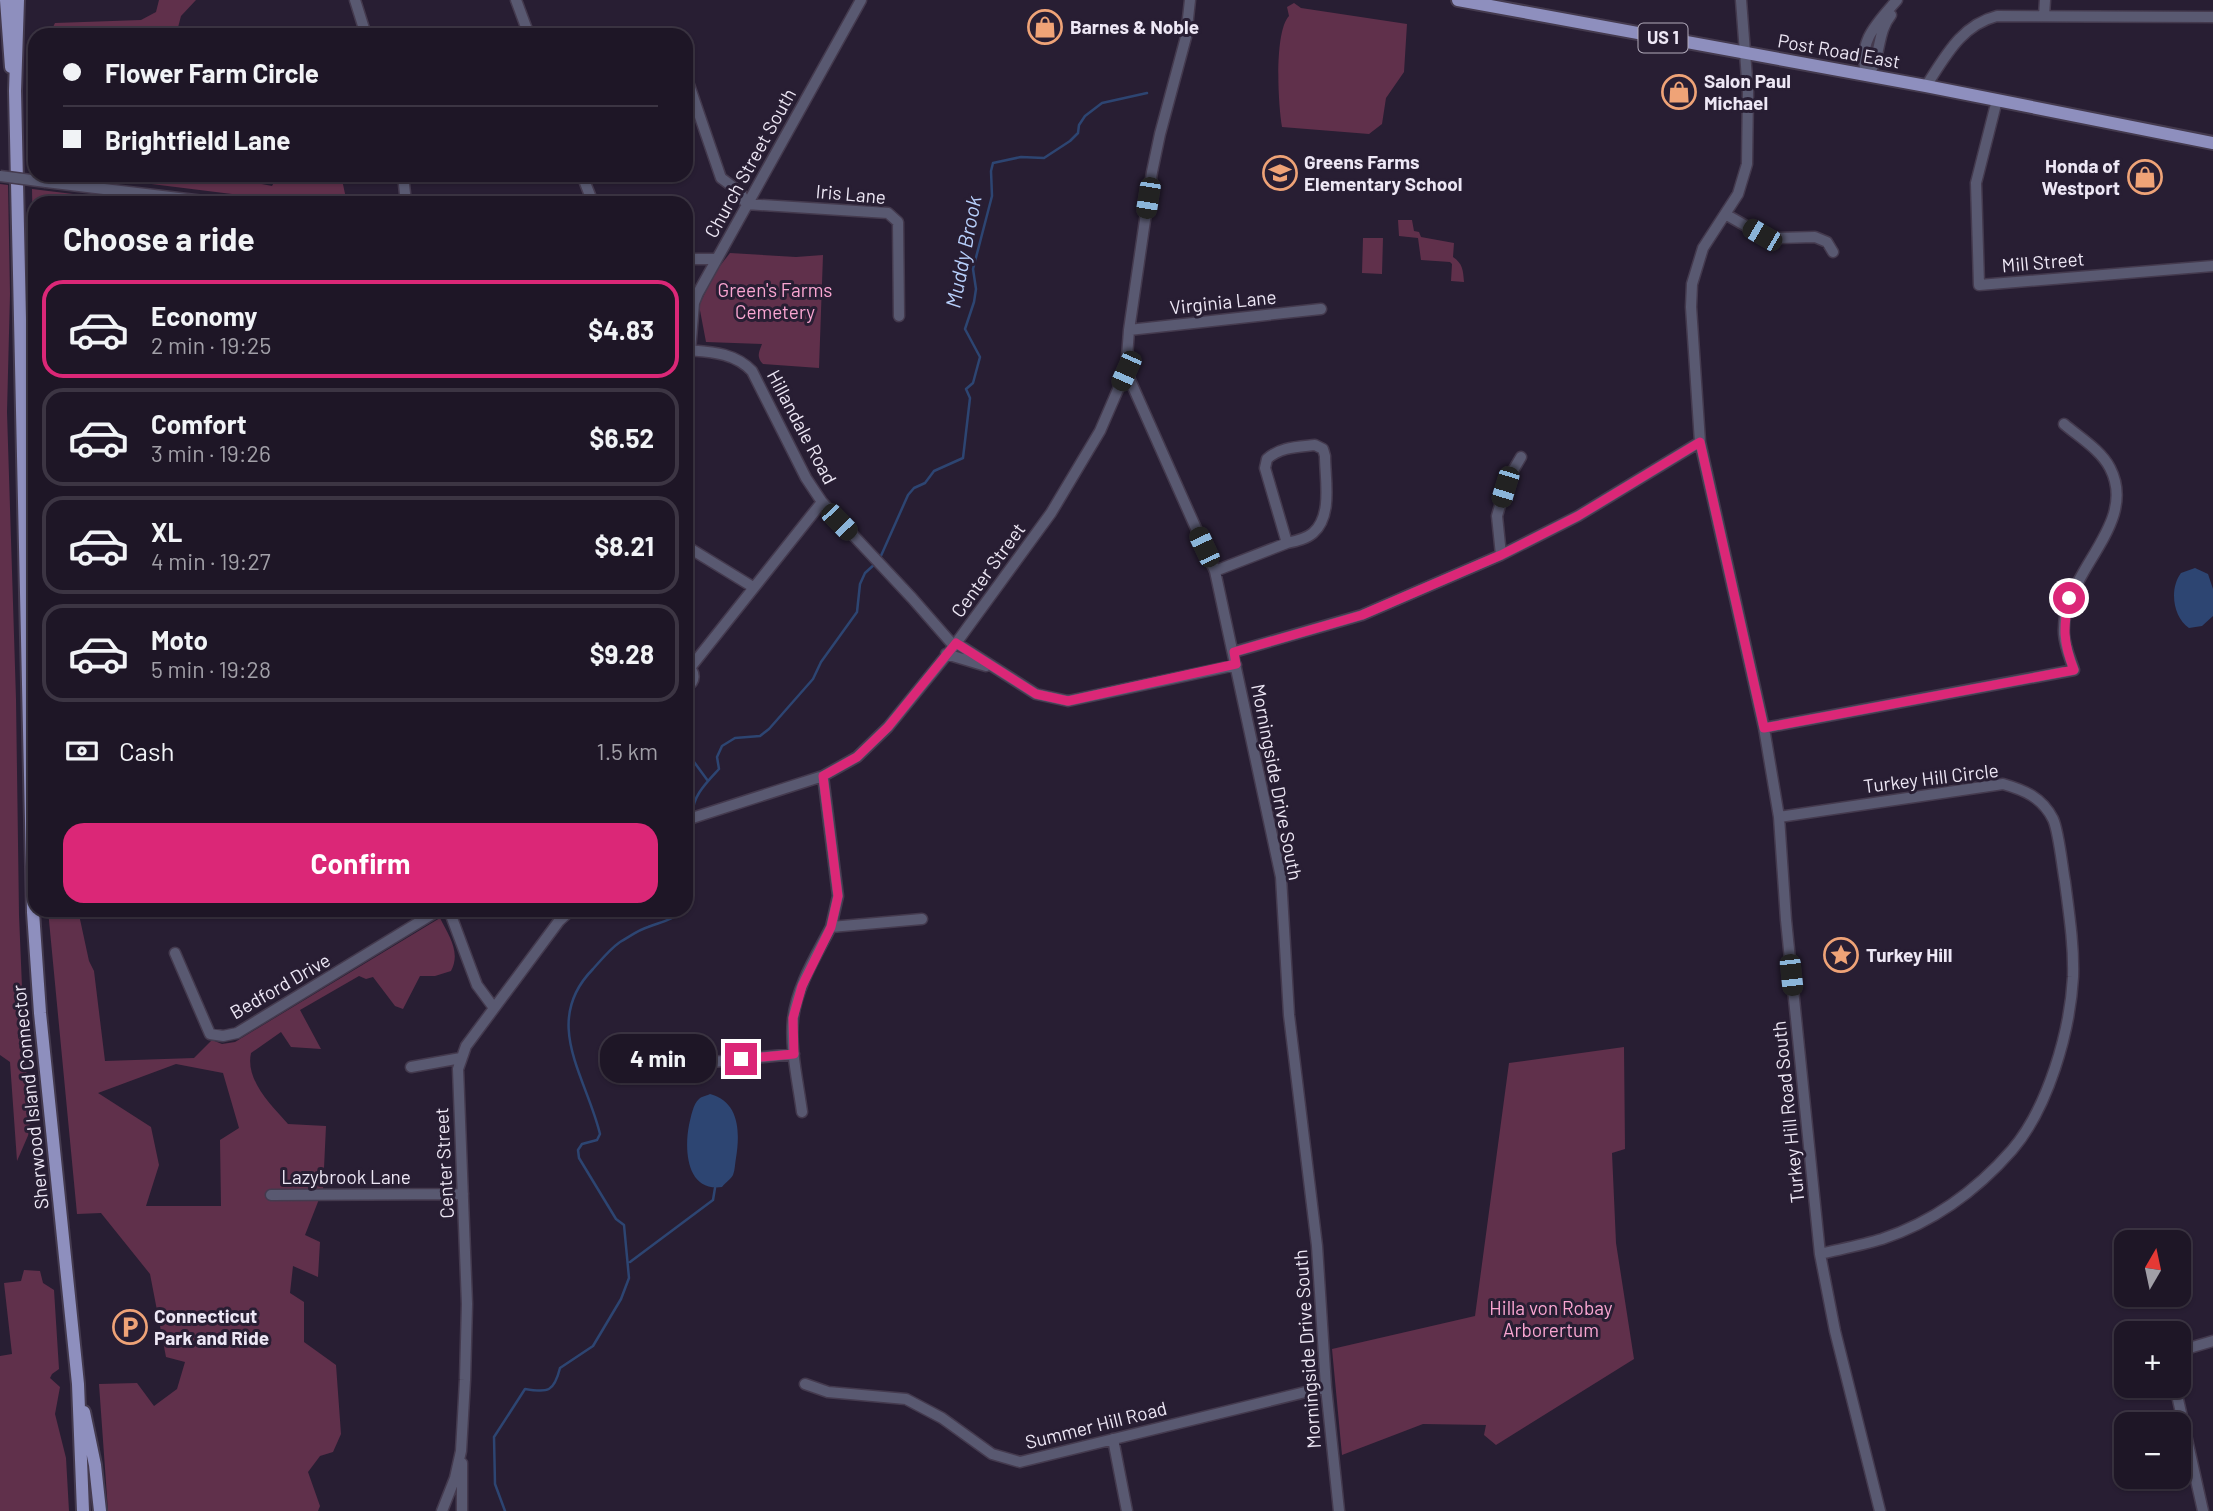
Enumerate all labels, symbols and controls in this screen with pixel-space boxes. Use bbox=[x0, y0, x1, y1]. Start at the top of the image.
shop icon: Barnes & Noble bbox=[1026, 8, 1064, 46]
place label: Barnes & Noble bbox=[1070, 15, 1199, 38]
road number: US 1 bbox=[1638, 24, 1688, 52]
street label: Post Road East bbox=[1776, 28, 1902, 73]
text: Flower Farm Circle bbox=[105, 57, 319, 88]
place label: Salon Paul Michael bbox=[1704, 69, 1791, 114]
shop icon: Salon Paul Michael bbox=[1660, 73, 1698, 111]
street label: Church Street South bbox=[699, 84, 800, 241]
text: Brightfield Lane bbox=[105, 124, 290, 155]
place label: Greens Farms Elementary School bbox=[1304, 150, 1462, 195]
school or university icon: Greens Farms Elementary School bbox=[1261, 154, 1299, 192]
place label: Honda of Westport bbox=[2042, 154, 2120, 199]
shop icon: Honda of Westport bbox=[2126, 158, 2164, 196]
car bbox=[1135, 176, 1162, 220]
street label: Iris Lane bbox=[815, 179, 887, 208]
water label: Muddy Brook bbox=[939, 193, 986, 310]
car bbox=[1739, 215, 1786, 255]
text: Choose a ride bbox=[63, 219, 255, 257]
street label: Mill Street bbox=[2001, 246, 2085, 277]
park label: Green's Farms Cemetery bbox=[717, 278, 833, 323]
street label: Virginia Lane bbox=[1168, 284, 1277, 319]
icon: car bbox=[67, 298, 130, 361]
text: Economy bbox=[151, 300, 257, 331]
text: $4.83 bbox=[588, 314, 654, 345]
text: 2 min · 19:25 bbox=[151, 331, 271, 359]
car bbox=[1108, 348, 1145, 394]
street label: Hillandale Road bbox=[763, 366, 842, 488]
icon: car bbox=[67, 406, 130, 469]
text: Comfort bbox=[151, 408, 247, 439]
text: $6.52 bbox=[590, 422, 654, 453]
text: 3 min · 19:26 bbox=[151, 439, 271, 467]
car bbox=[1489, 464, 1522, 510]
car bbox=[817, 500, 862, 544]
icon: car bbox=[67, 514, 130, 577]
text: XL bbox=[151, 516, 182, 547]
street label: Center Street bbox=[946, 518, 1030, 621]
car bbox=[1186, 524, 1223, 570]
text: $8.21 bbox=[594, 530, 654, 561]
text: 4 min · 19:27 bbox=[151, 547, 271, 575]
route start bbox=[2053, 582, 2085, 614]
icon: car bbox=[67, 622, 130, 685]
text: Moto bbox=[151, 624, 208, 655]
text: $9.28 bbox=[590, 638, 654, 669]
text: 5 min · 19:28 bbox=[151, 655, 271, 683]
street label: Morningside Drive South bbox=[1247, 682, 1308, 882]
icon: cash bbox=[63, 732, 101, 770]
text: Cash bbox=[119, 735, 174, 766]
text: 1.5 km bbox=[597, 737, 658, 765]
street label: Turkey Hill Circle bbox=[1862, 758, 2000, 797]
button: Confirm bbox=[63, 823, 658, 903]
place icon: Turkey Hill bbox=[1822, 936, 1860, 974]
place label: Turkey Hill bbox=[1866, 943, 1952, 966]
street label: Bedford Drive bbox=[226, 948, 334, 1024]
car bbox=[1779, 953, 1804, 997]
street label: Sherwood Island Connector bbox=[6, 984, 53, 1210]
street label: Turkey Hill Road South bbox=[1766, 1020, 1809, 1204]
callout: 4 min bbox=[601, 1034, 716, 1084]
route end bbox=[725, 1043, 757, 1075]
text: 4 min bbox=[630, 1044, 686, 1072]
street label: Center Street bbox=[429, 1107, 458, 1219]
street label: Lazybrook Lane bbox=[281, 1165, 411, 1188]
north arrow bbox=[2114, 1230, 2191, 1307]
map controls bbox=[2114, 1230, 2191, 1489]
street label: Morningside Drive South bbox=[1288, 1249, 1325, 1449]
park label: Hilla von Robay Arborertum bbox=[1489, 1296, 1613, 1341]
place label: Connecticut Park and Ride bbox=[154, 1304, 269, 1349]
parking icon: Connecticut Park and Ride bbox=[111, 1308, 149, 1346]
button: + bbox=[2114, 1321, 2191, 1398]
street label: Summer Hill Road bbox=[1023, 1396, 1169, 1453]
button: − bbox=[2114, 1412, 2191, 1489]

